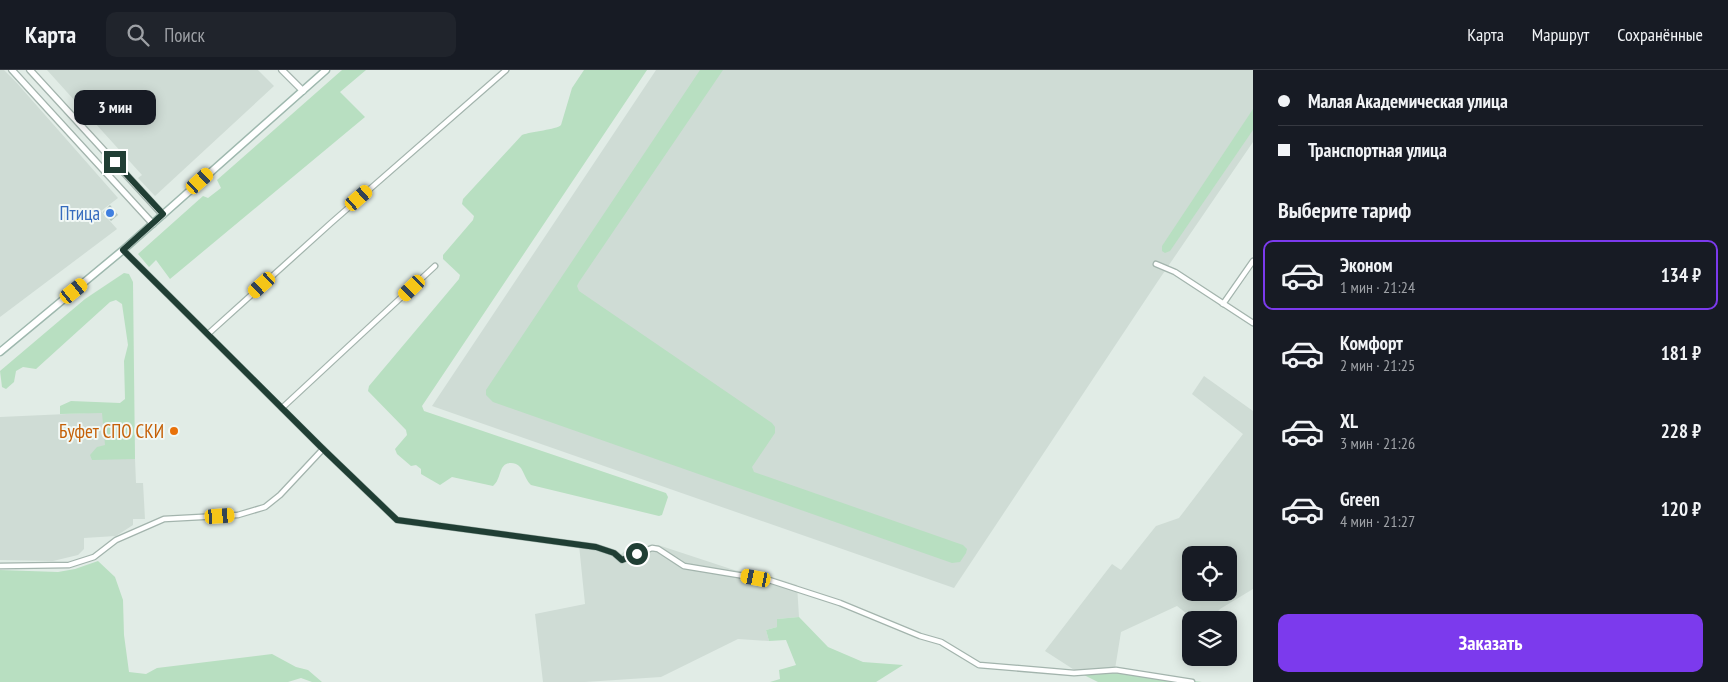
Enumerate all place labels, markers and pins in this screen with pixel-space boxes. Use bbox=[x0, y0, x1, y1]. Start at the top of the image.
place label: Птица bbox=[60, 201, 100, 225]
marker: Птица bbox=[104, 207, 116, 219]
place label: Буфет СПО СКИ bbox=[59, 419, 164, 443]
marker: Буфет СПО СКИ bbox=[168, 425, 180, 437]

